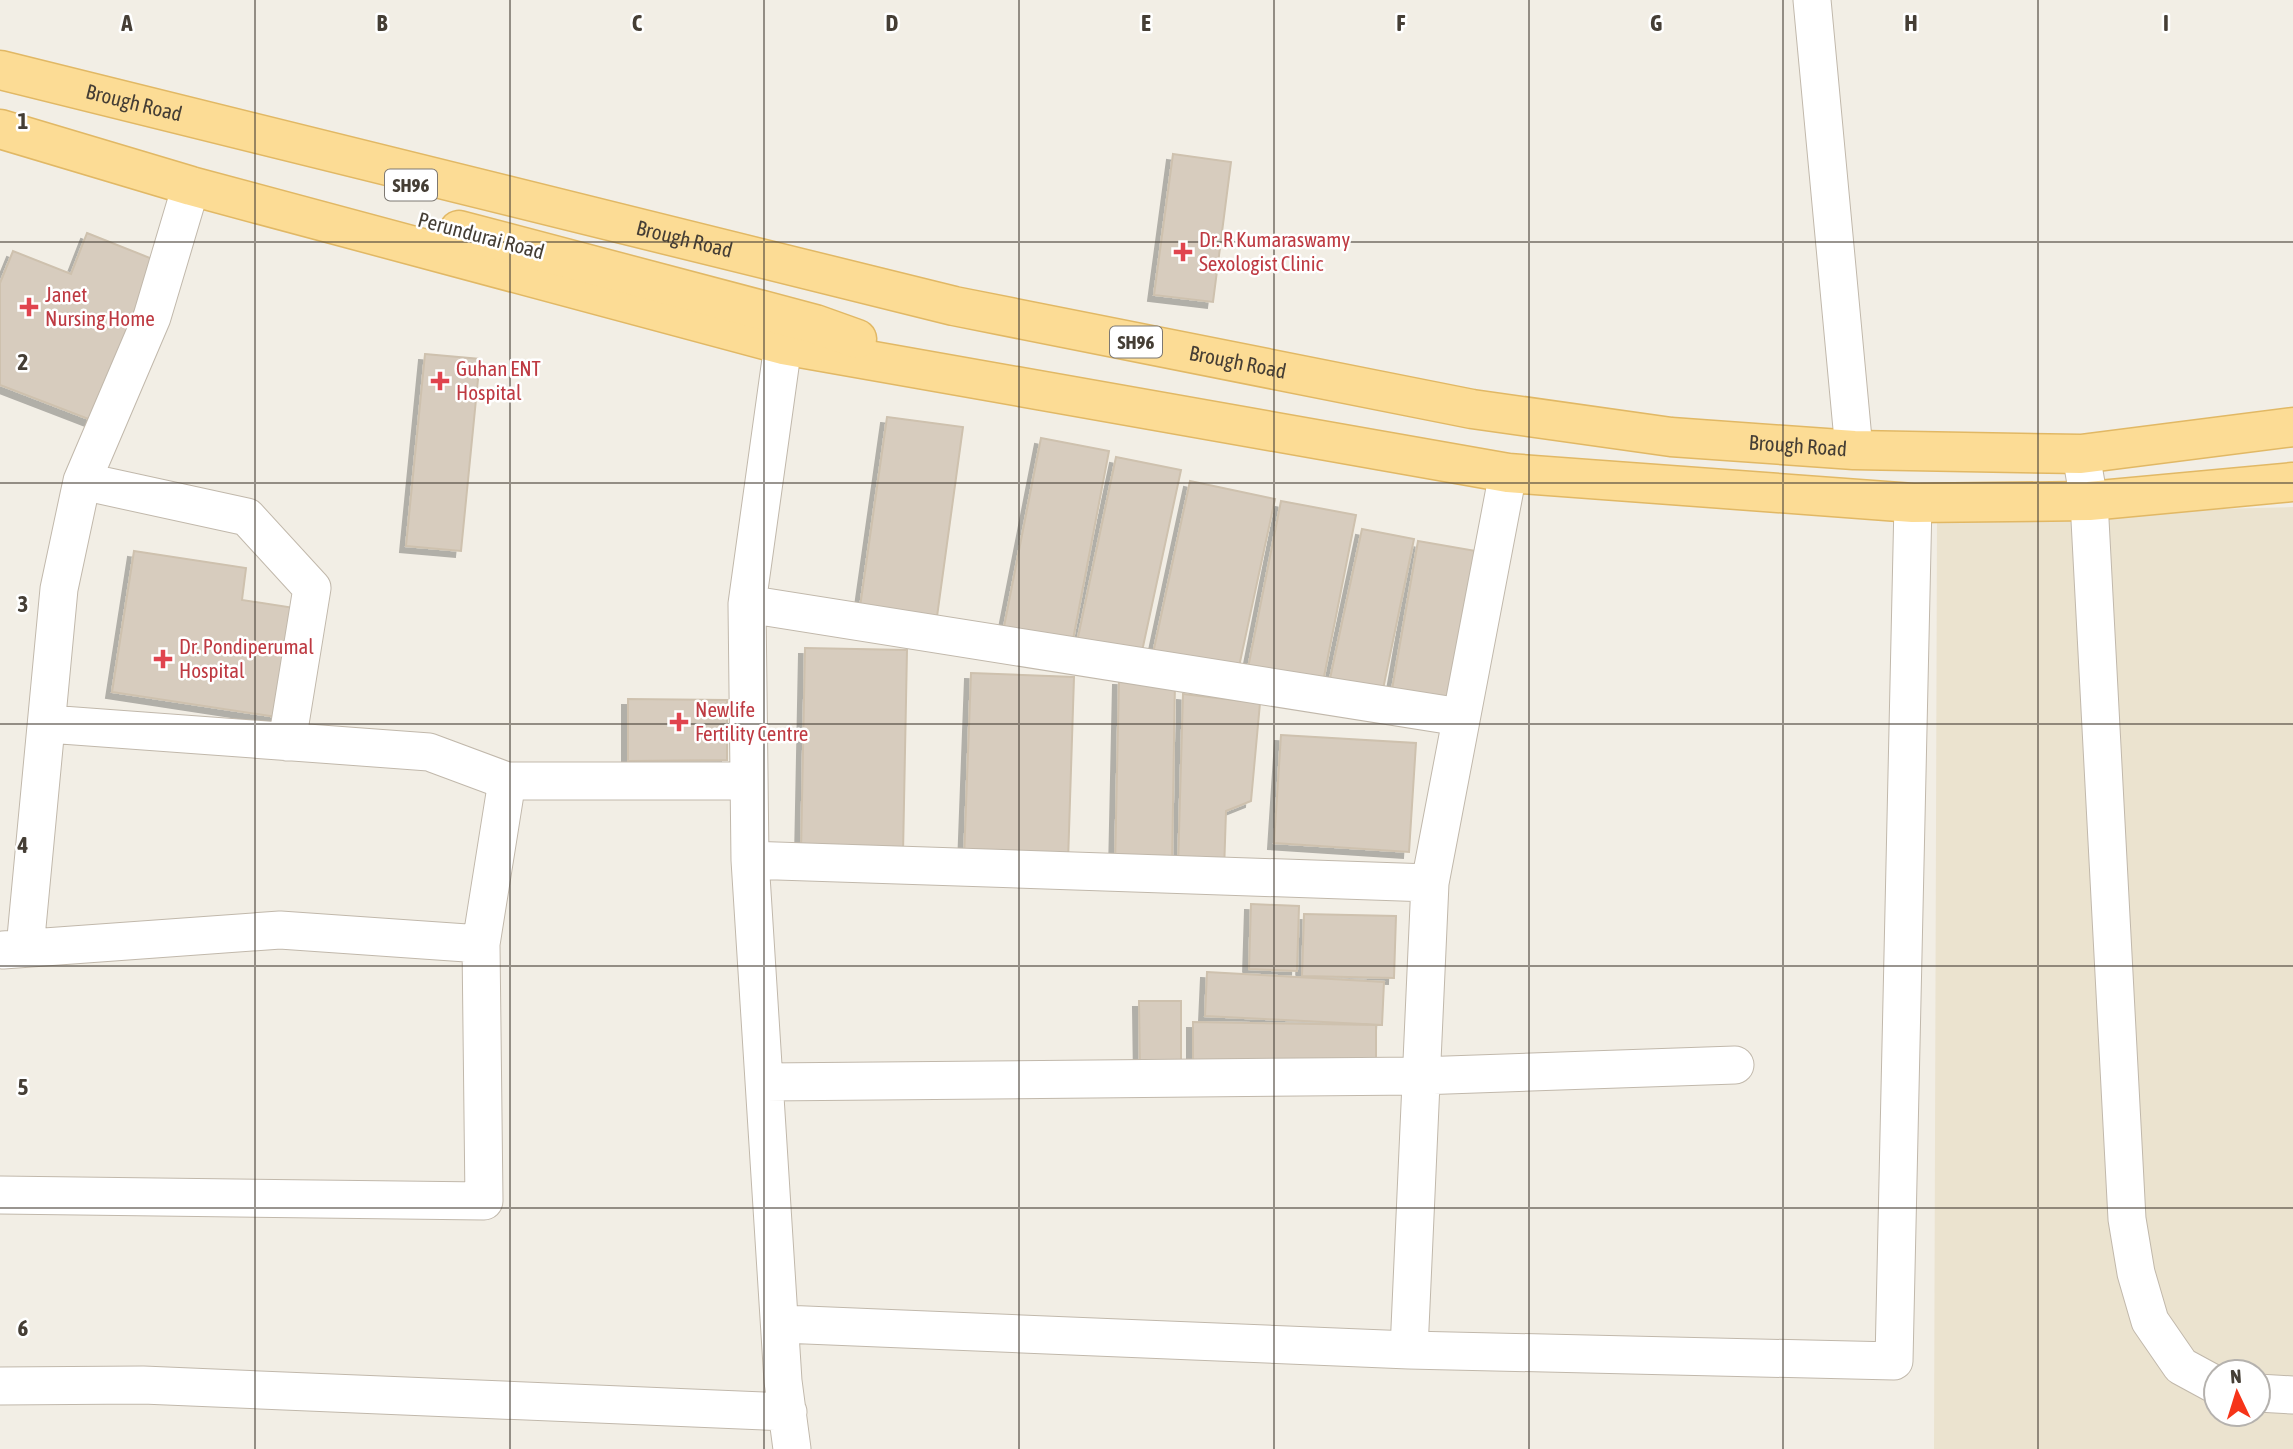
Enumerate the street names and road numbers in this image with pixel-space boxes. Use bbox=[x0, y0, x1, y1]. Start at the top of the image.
street label: Brough Road bbox=[84, 79, 185, 126]
road number: SH96 bbox=[385, 169, 437, 200]
street label: Perundurai Road bbox=[416, 207, 547, 263]
street label: Brough Road bbox=[634, 215, 735, 262]
road number: SH96 bbox=[1110, 326, 1162, 358]
street label: Brough Road bbox=[1187, 340, 1288, 383]
street label: Brough Road bbox=[1748, 430, 1848, 460]

